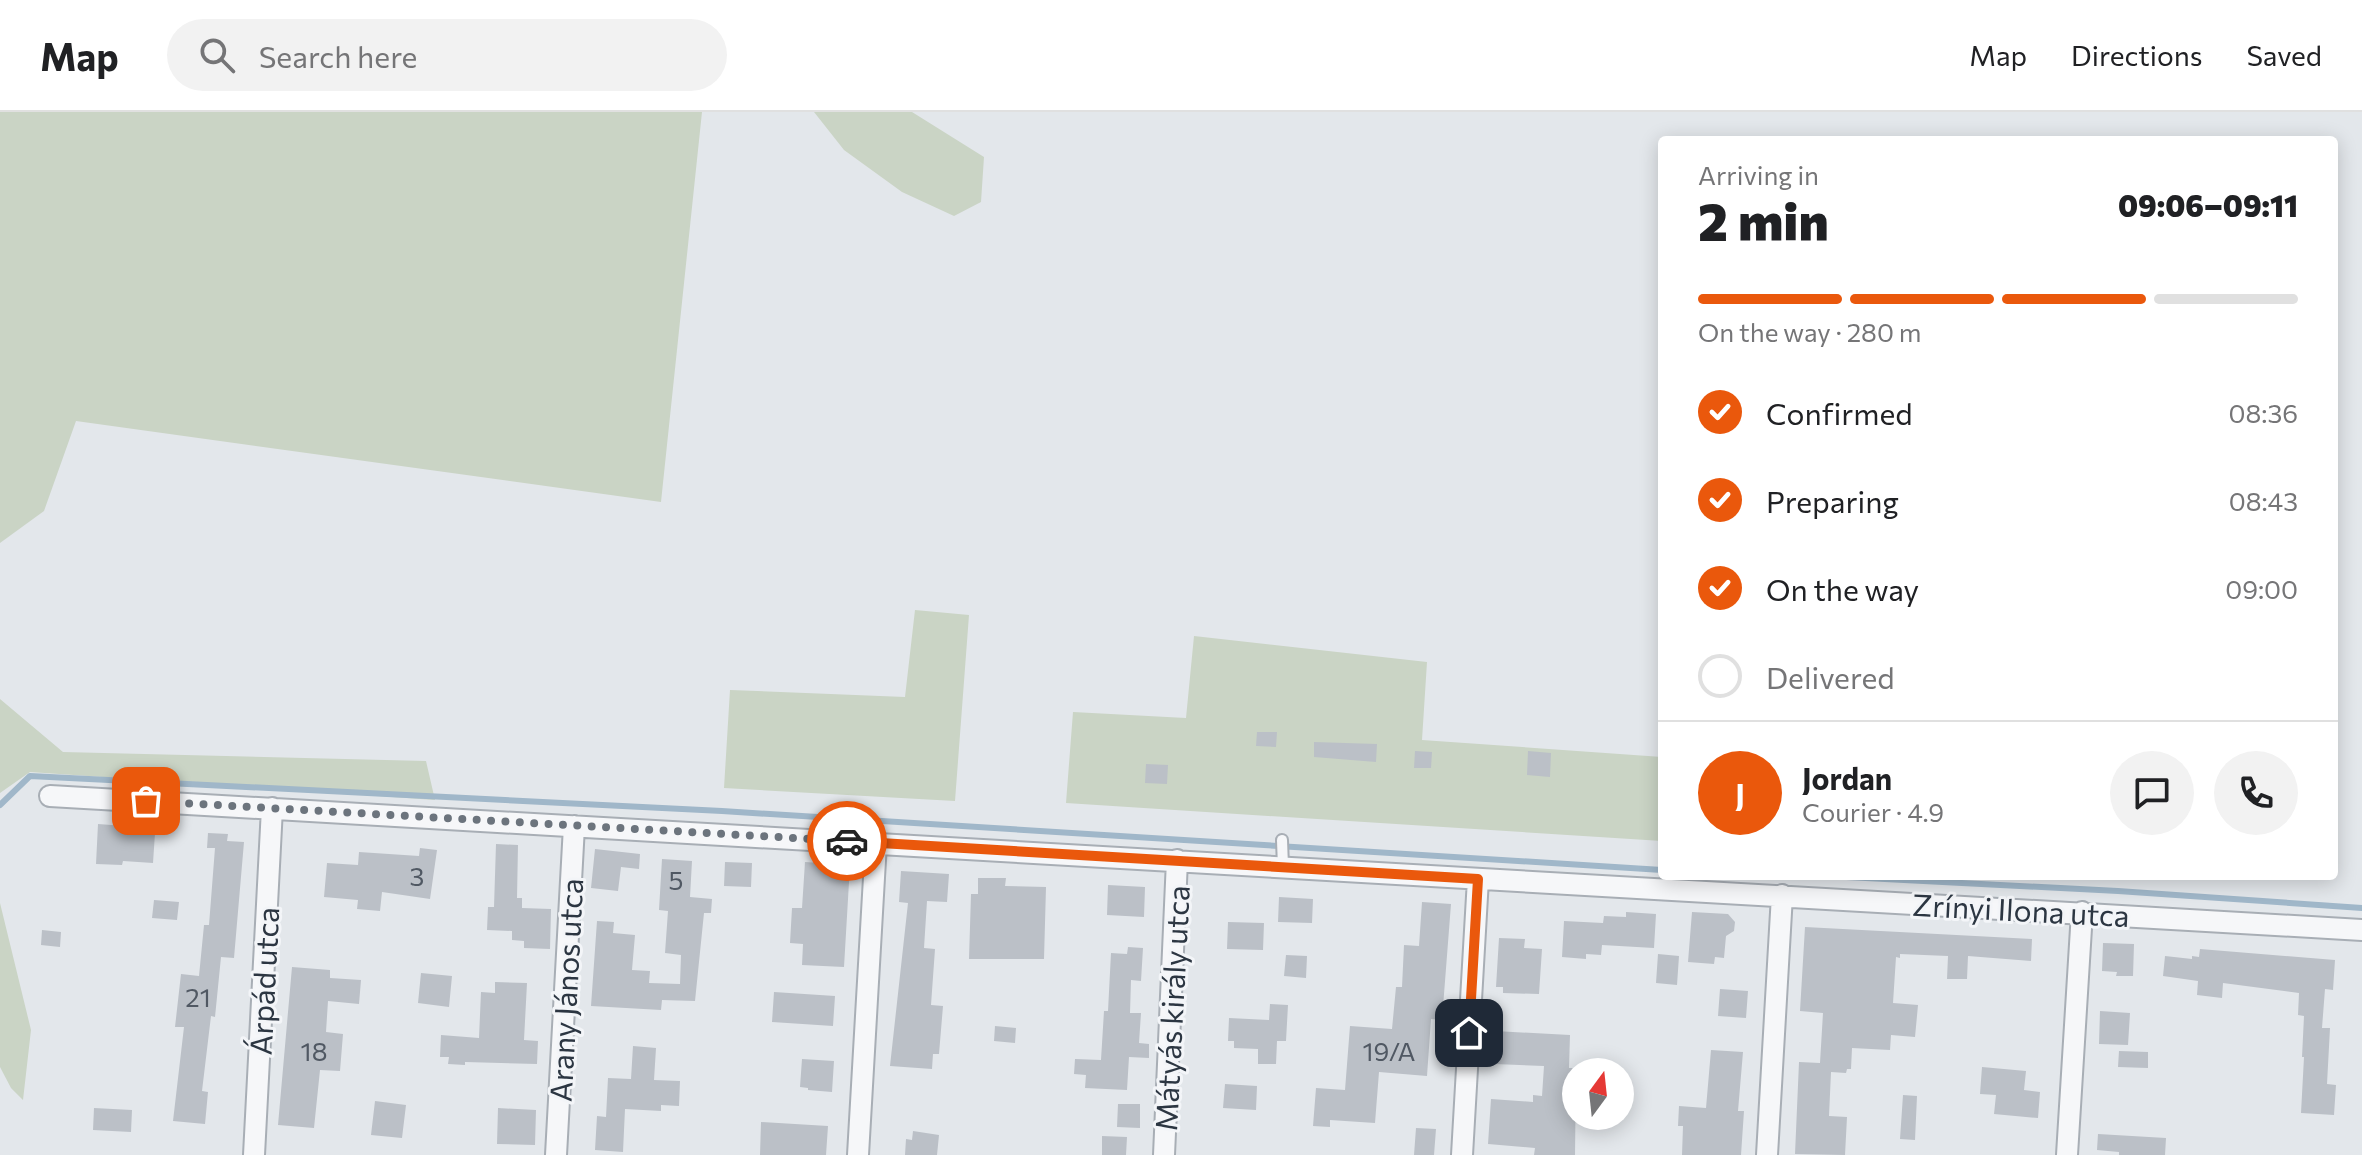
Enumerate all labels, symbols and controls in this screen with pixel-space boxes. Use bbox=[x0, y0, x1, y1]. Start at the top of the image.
search box bbox=[167, 19, 727, 91]
text: Map bbox=[40, 32, 119, 79]
icon: search bbox=[195, 33, 239, 77]
text: Search here bbox=[259, 37, 417, 74]
text: Map bbox=[1969, 38, 2027, 72]
text: Directions bbox=[2071, 38, 2202, 72]
text: Saved bbox=[2246, 38, 2322, 72]
text: Arriving in bbox=[1698, 159, 1819, 190]
text: 09:06–09:11 bbox=[2118, 186, 2298, 223]
text: 2 min bbox=[1698, 188, 1829, 252]
text: On the way · 280 m bbox=[1698, 316, 1922, 347]
icon: check bbox=[1698, 390, 1742, 434]
text: Confirmed bbox=[1766, 394, 1913, 431]
text: 08:36 bbox=[2229, 397, 2298, 428]
icon: check bbox=[1698, 478, 1742, 522]
text: Preparing bbox=[1766, 482, 1899, 519]
text: 08:43 bbox=[2229, 485, 2298, 516]
icon: check bbox=[1698, 566, 1742, 610]
text: On the way bbox=[1766, 570, 1919, 607]
text: 09:00 bbox=[2225, 573, 2298, 604]
text: Delivered bbox=[1766, 658, 1895, 695]
button: chat bbox=[2110, 751, 2194, 835]
button: phone bbox=[2214, 751, 2298, 835]
text: Jordan bbox=[1802, 759, 1892, 796]
pin bbox=[112, 767, 180, 835]
text: J bbox=[1735, 775, 1745, 812]
icon: bag bbox=[124, 779, 168, 823]
text: Courier · 4.9 bbox=[1802, 796, 1944, 827]
courier bbox=[807, 801, 887, 881]
icon: car bbox=[825, 819, 869, 863]
house number: 3 bbox=[410, 860, 424, 891]
house number: 5 bbox=[669, 864, 683, 895]
street label: Arany János utca bbox=[541, 877, 589, 1103]
street label: Mátyás király utca bbox=[1146, 884, 1196, 1132]
street label: Zrínyi Ilona utca bbox=[1911, 885, 2131, 933]
street label: Árpád utca bbox=[241, 906, 285, 1056]
house number: 21 bbox=[185, 981, 211, 1012]
pin bbox=[1435, 999, 1503, 1067]
icon: home bbox=[1447, 1011, 1491, 1055]
house number: 18 bbox=[301, 1035, 327, 1066]
house number: 19/A bbox=[1362, 1035, 1416, 1066]
north arrow bbox=[1562, 1058, 1634, 1130]
map controls bbox=[1562, 1058, 1634, 1130]

